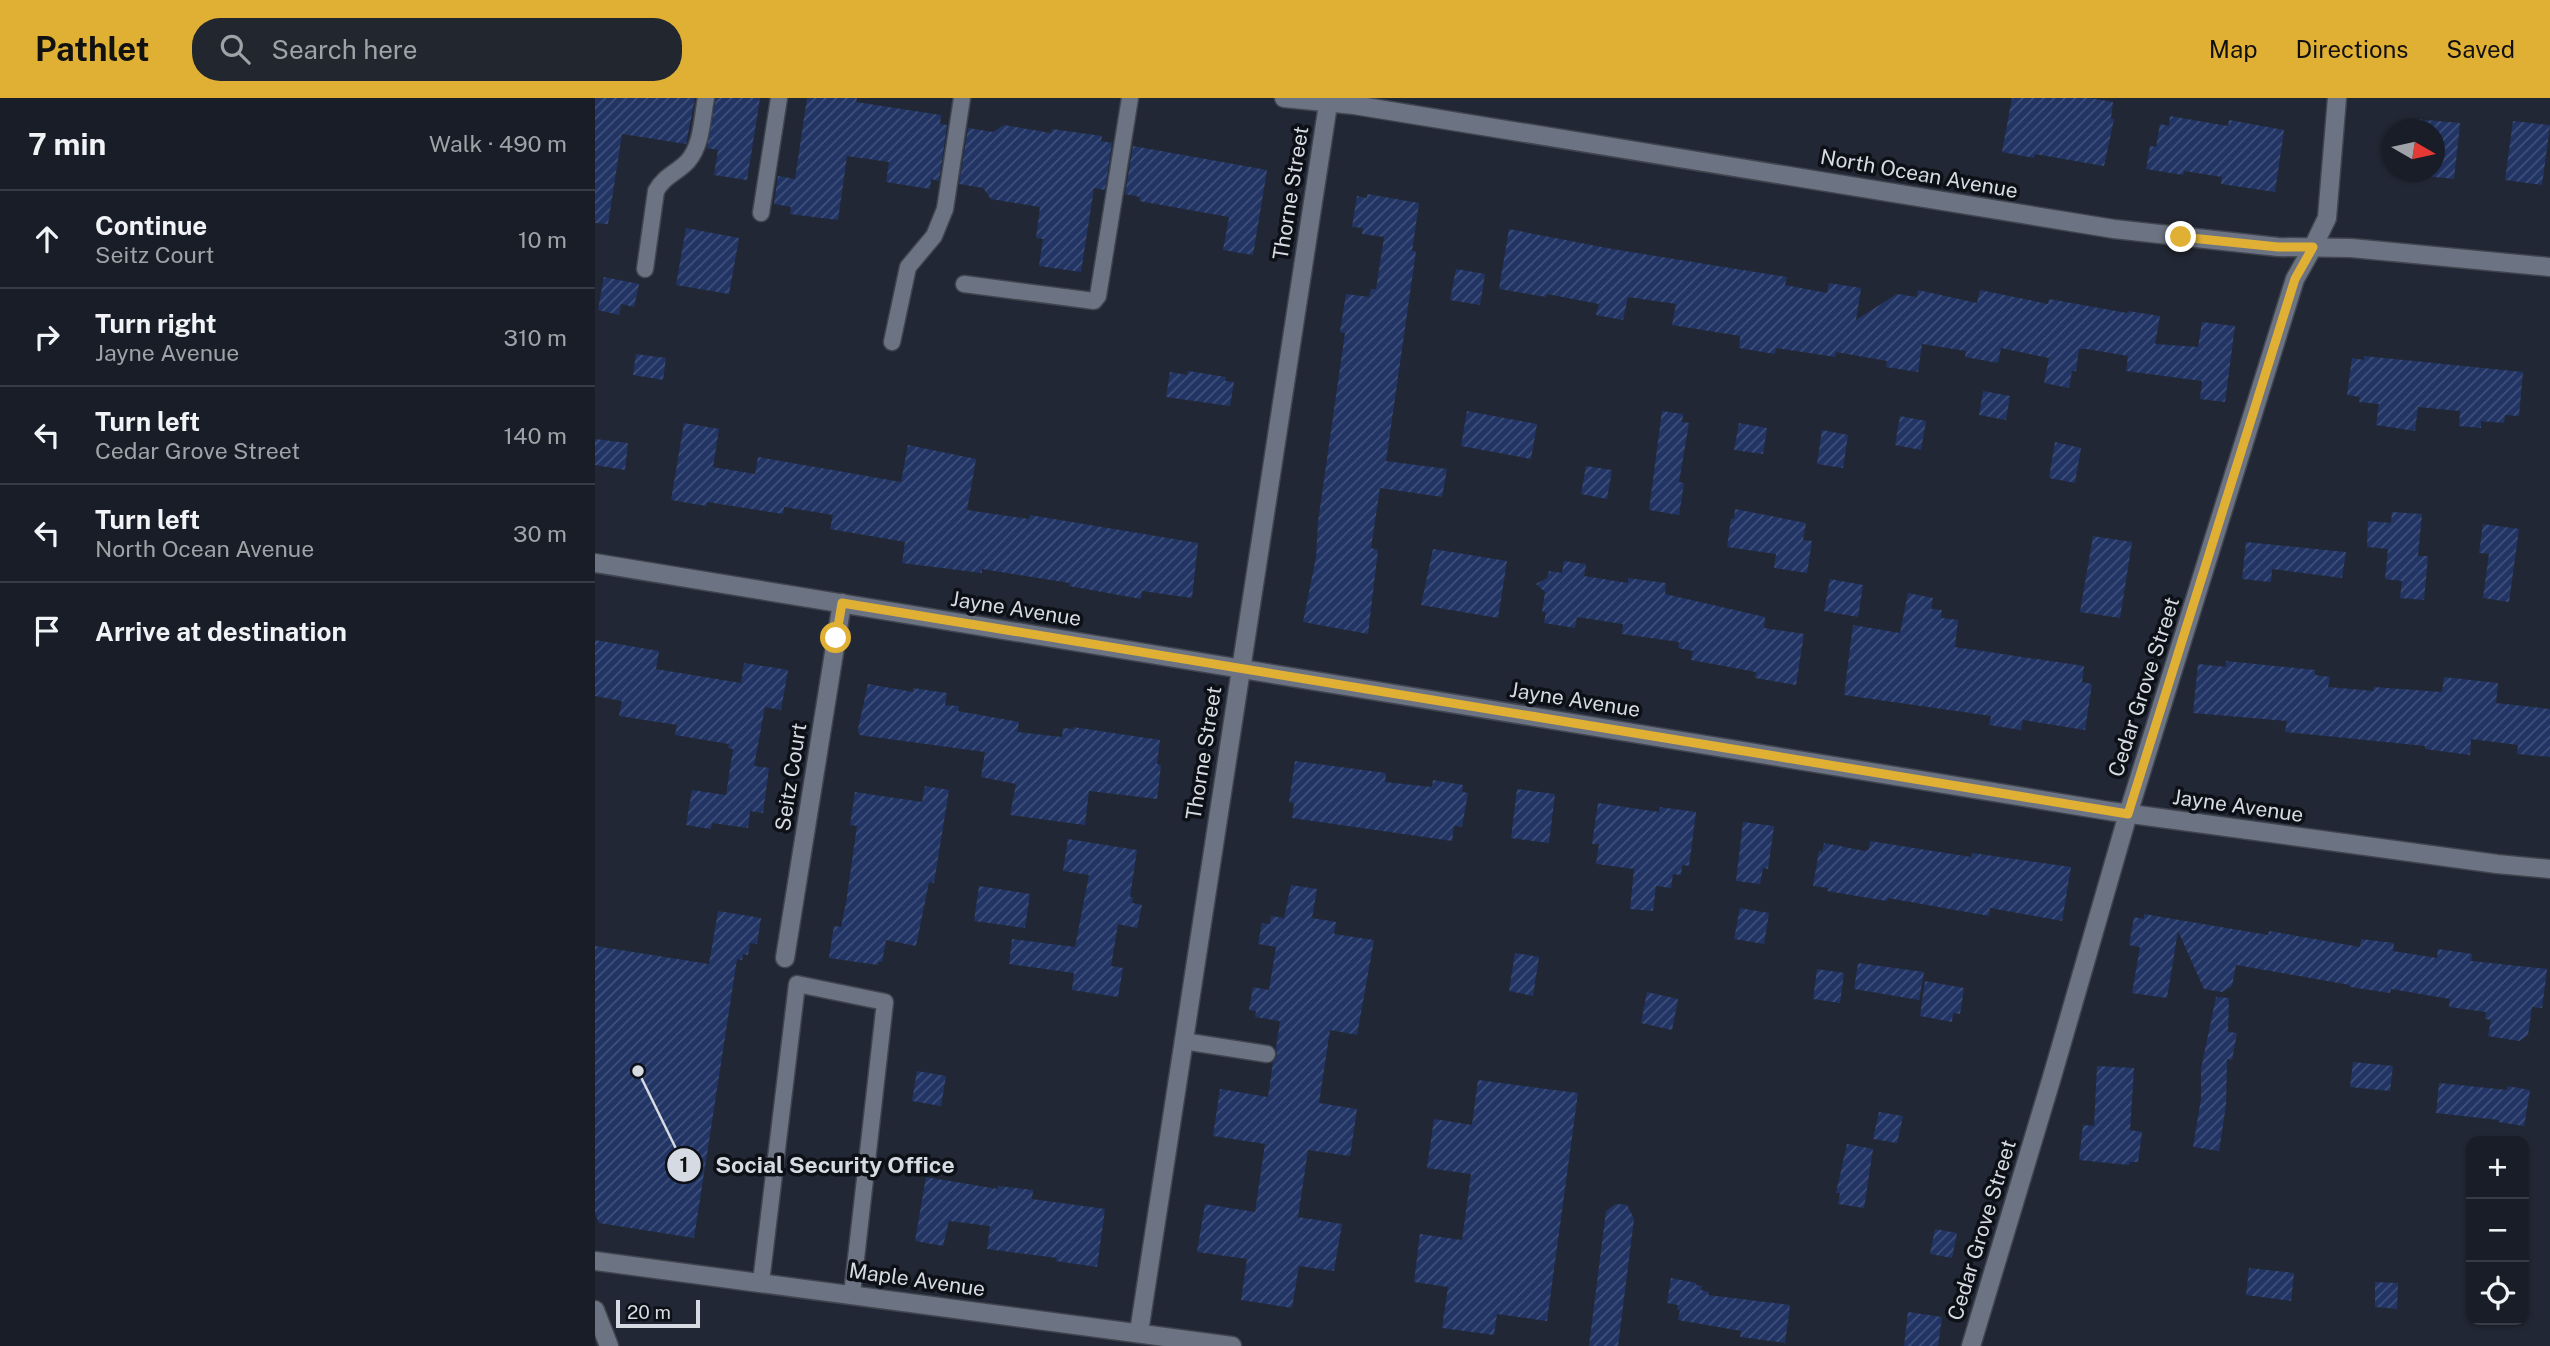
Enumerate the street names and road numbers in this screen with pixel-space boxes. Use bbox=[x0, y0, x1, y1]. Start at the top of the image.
street label: Thorne Street bbox=[1268, 124, 1313, 262]
street label: North Ocean Avenue bbox=[1818, 144, 2020, 203]
street label: Jayne Avenue bbox=[949, 586, 1083, 631]
street label: Cedar Grove Street bbox=[2103, 594, 2184, 780]
street label: Jayne Avenue bbox=[1508, 677, 1642, 722]
street label: Thorne Street bbox=[1181, 684, 1226, 822]
street label: Seitz Court bbox=[770, 721, 811, 833]
street label: Jayne Avenue bbox=[2171, 784, 2305, 827]
street label: Cedar Grove Street bbox=[1942, 1137, 2021, 1323]
street label: Maple Avenue bbox=[847, 1258, 987, 1301]

